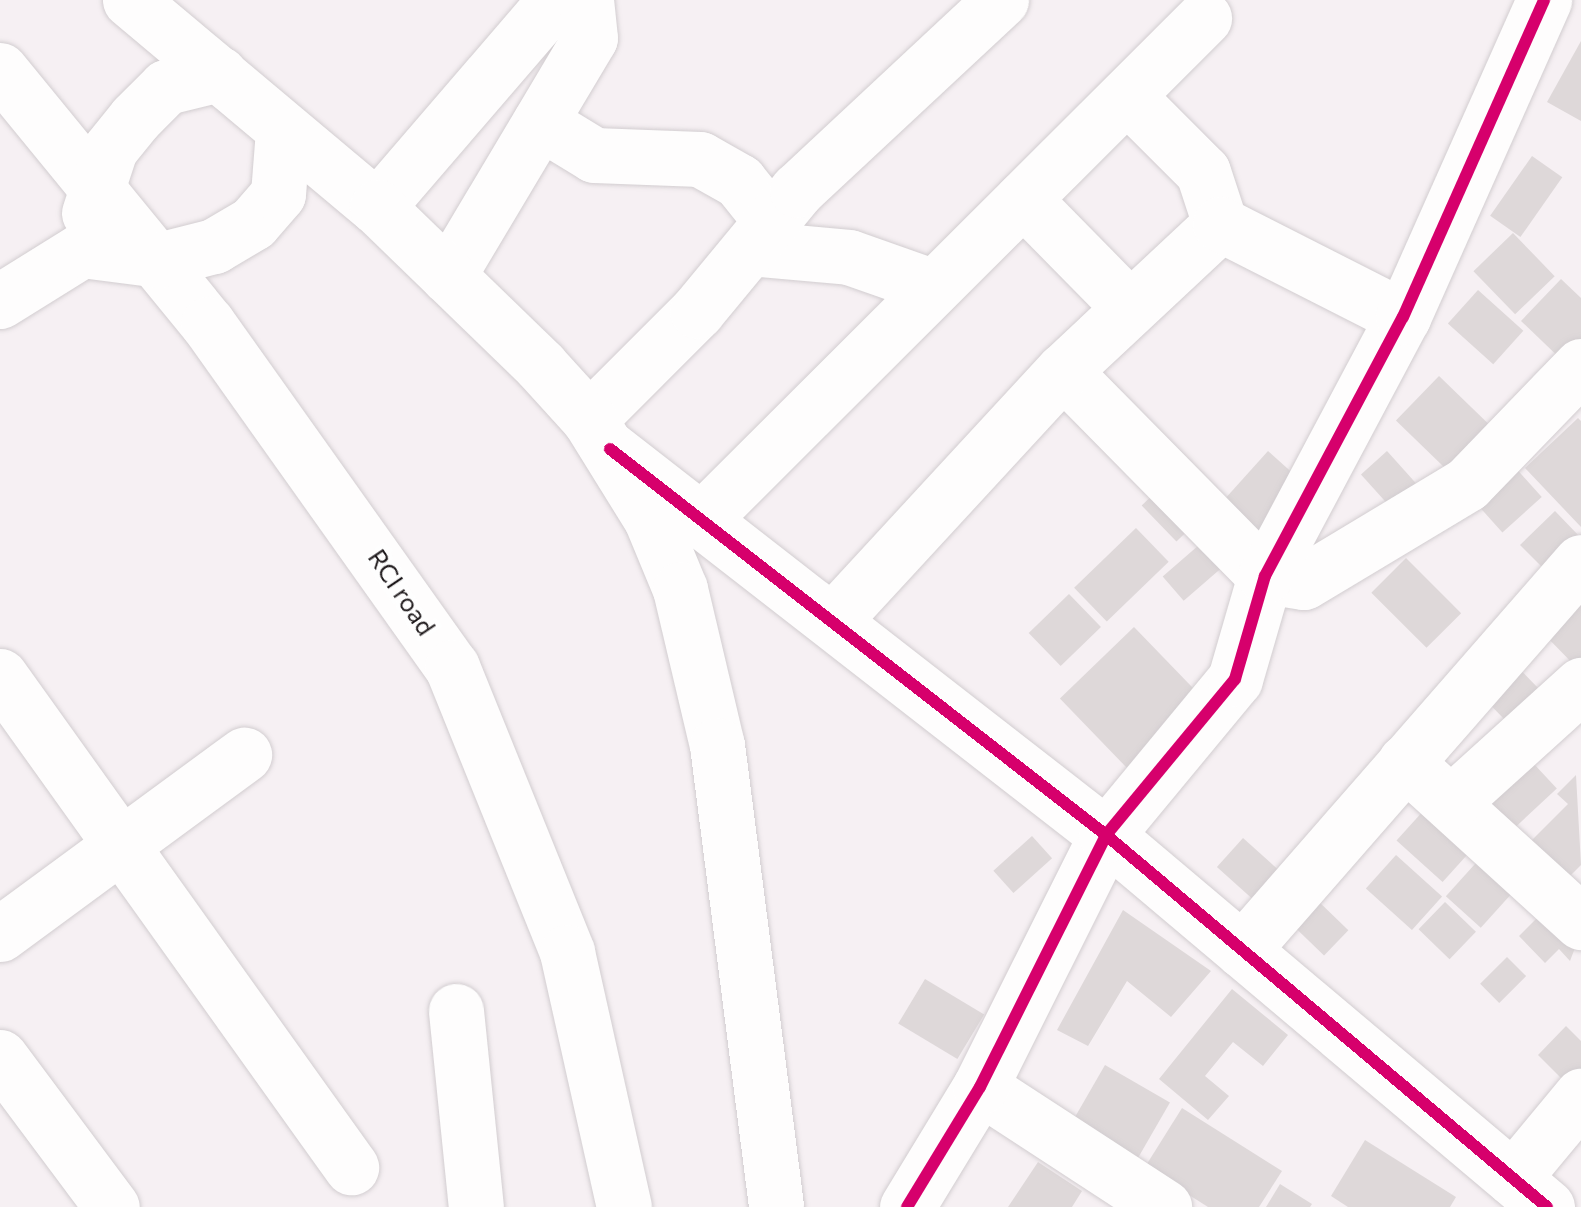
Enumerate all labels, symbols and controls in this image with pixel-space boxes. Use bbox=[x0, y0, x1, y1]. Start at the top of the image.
street label: RCI road bbox=[362, 543, 442, 641]

